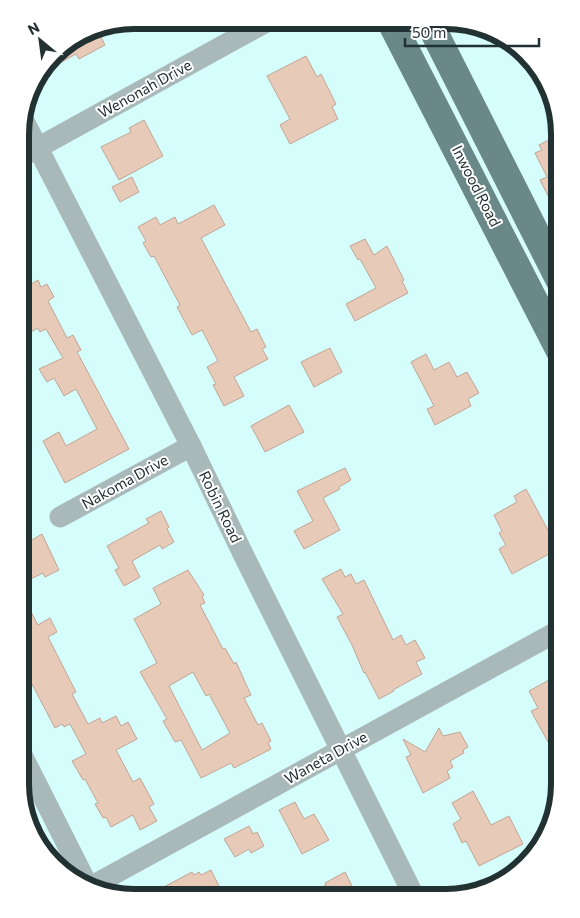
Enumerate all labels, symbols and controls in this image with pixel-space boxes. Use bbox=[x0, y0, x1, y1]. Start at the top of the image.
north arrow bbox=[15, 15, 65, 65]
scale bar bbox=[405, 15, 539, 47]
text: N bbox=[25, 18, 42, 38]
text: 50 m bbox=[412, 23, 446, 41]
street label: Wenonah Drive bbox=[95, 55, 194, 121]
street label: Inwood Road bbox=[449, 142, 505, 229]
street label: Nakoma Drive bbox=[78, 450, 171, 512]
street label: Robin Road bbox=[196, 468, 246, 545]
street label: Waneta Drive bbox=[281, 727, 370, 787]

